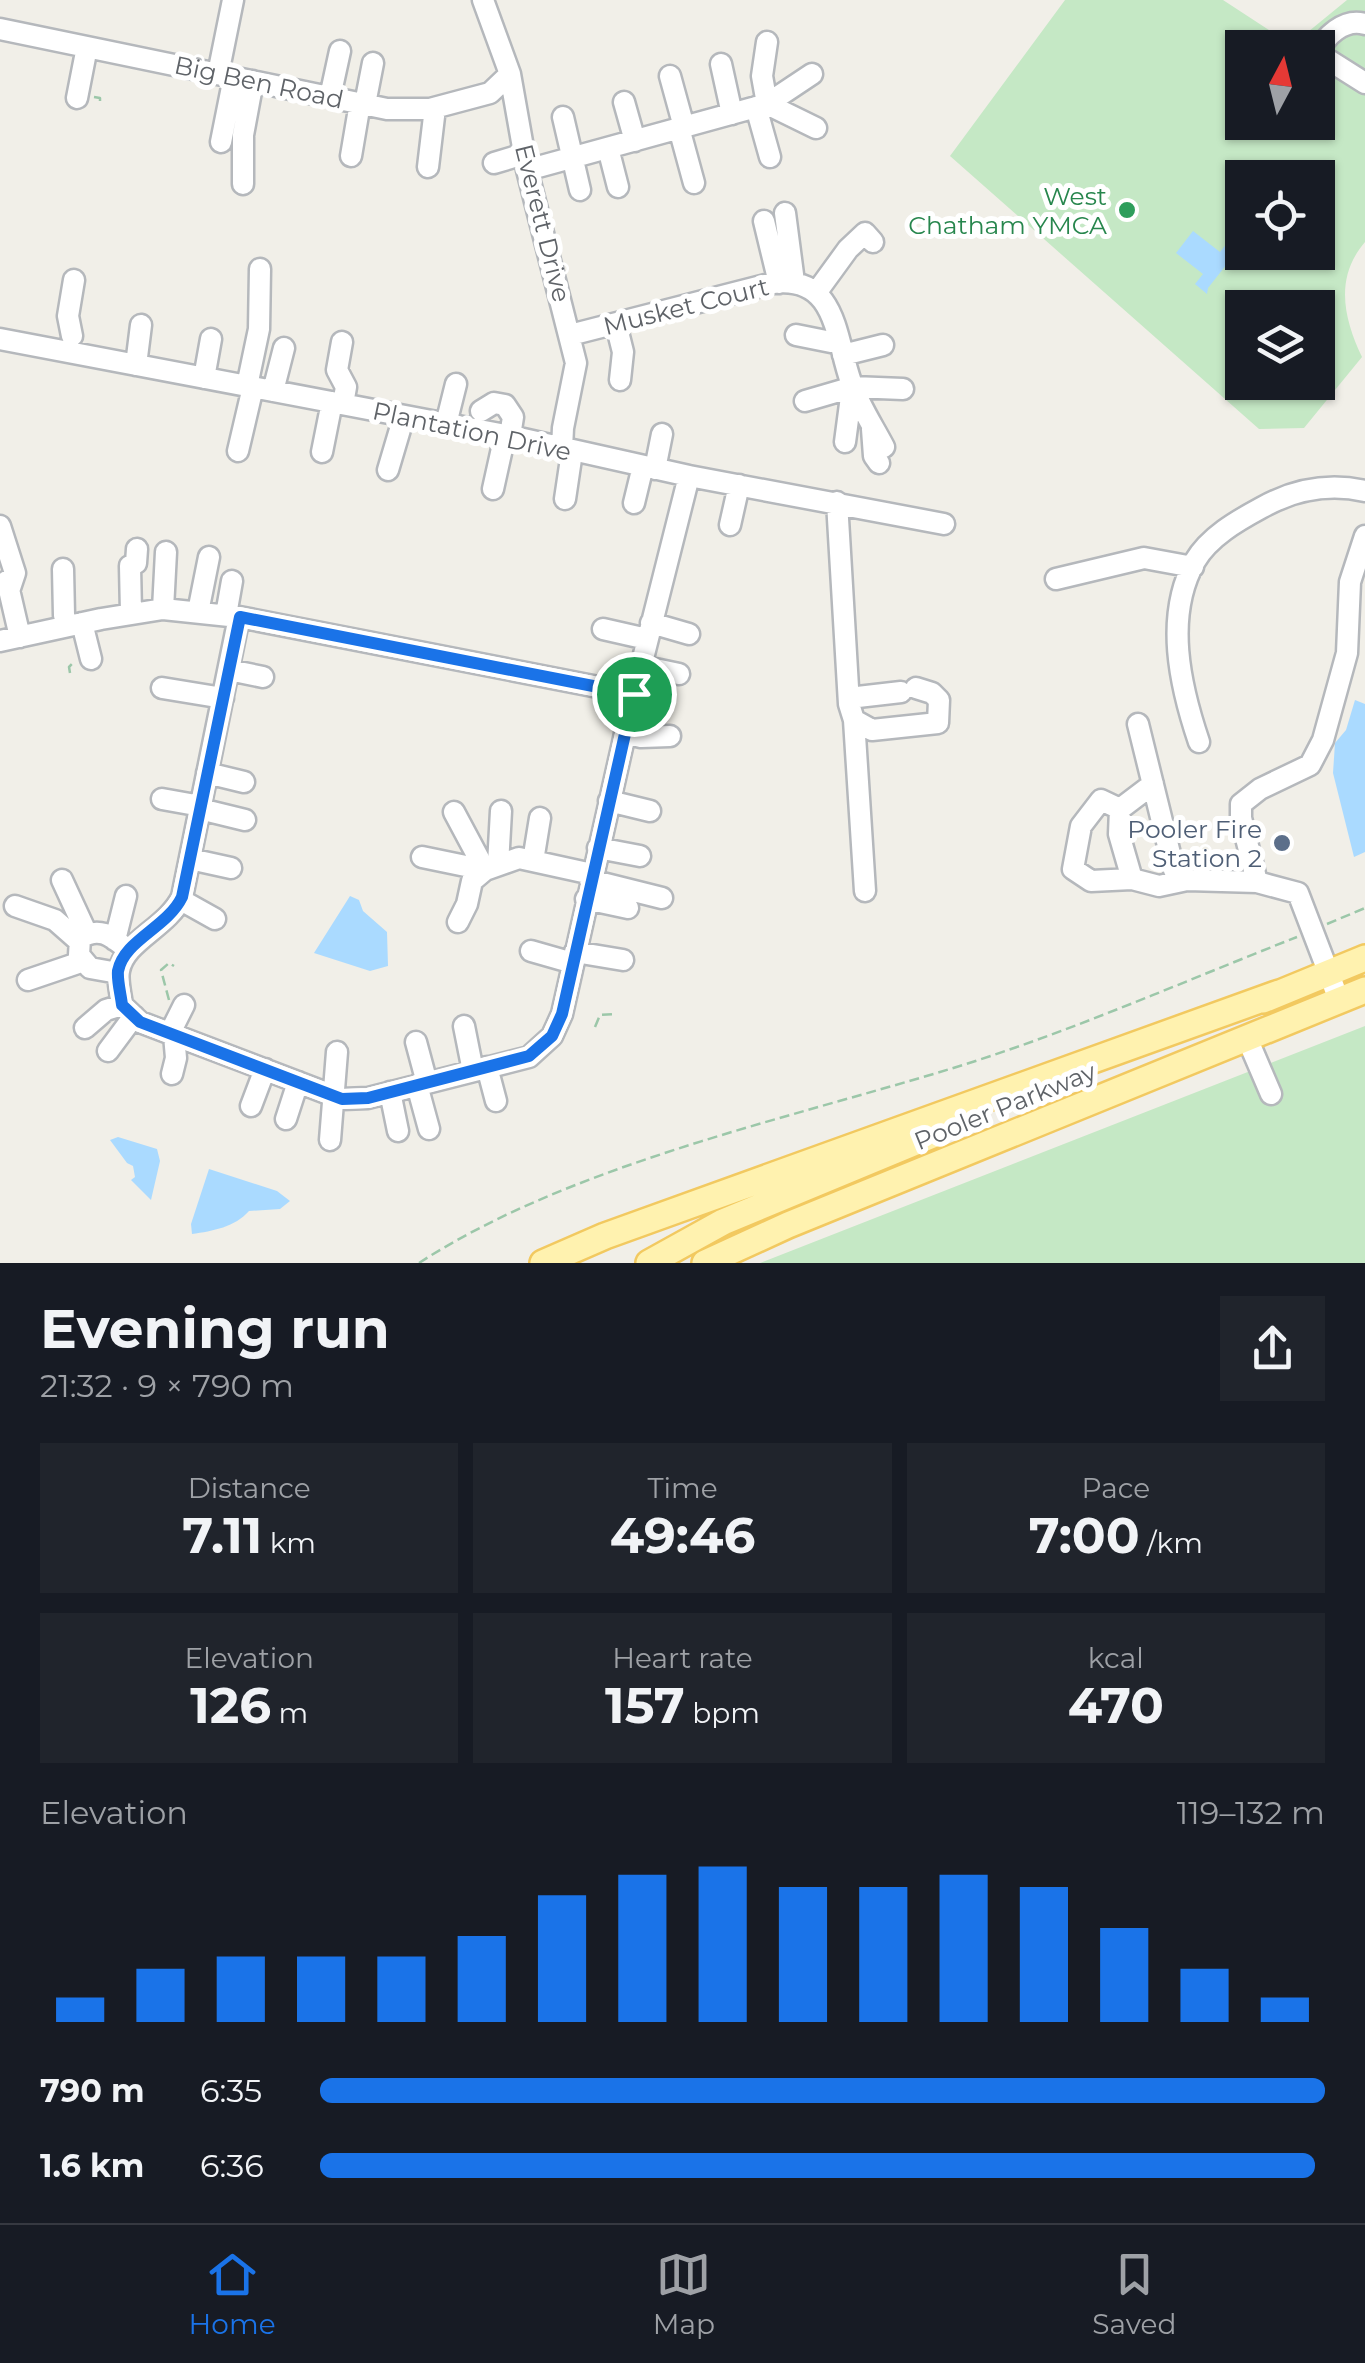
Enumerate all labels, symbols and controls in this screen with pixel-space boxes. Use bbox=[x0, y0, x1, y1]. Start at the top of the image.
north arrow bbox=[1225, 30, 1335, 140]
map controls bbox=[1225, 30, 1335, 400]
street label: Big Ben Road bbox=[172, 49, 346, 115]
street label: Everett Drive bbox=[509, 141, 577, 305]
button: locate bbox=[1225, 160, 1335, 270]
place label: West Chatham YMCA bbox=[908, 181, 1107, 240]
marker: West Chatham YMCA bbox=[1116, 199, 1138, 221]
street label: Musket Court bbox=[600, 271, 772, 341]
button: layers bbox=[1225, 290, 1335, 400]
street label: Plantation Drive bbox=[370, 395, 574, 467]
pin bbox=[592, 652, 677, 737]
icon: arrive bbox=[607, 667, 662, 722]
place label: Pooler Fire Station 2 bbox=[1127, 814, 1262, 873]
marker: Pooler Fire Station 2 bbox=[1271, 832, 1293, 854]
street label: Pooler Parkway bbox=[910, 1056, 1101, 1156]
text: Evening run bbox=[40, 1295, 390, 1362]
button: share bbox=[1220, 1296, 1325, 1401]
text: 21:32 · 9 × 790 m bbox=[40, 1366, 294, 1405]
text: Distance bbox=[188, 1471, 311, 1505]
text: Time bbox=[647, 1471, 718, 1505]
text: Pace bbox=[1082, 1471, 1150, 1505]
text: 7.11 bbox=[182, 1505, 262, 1566]
text: 49:46 bbox=[610, 1505, 755, 1566]
text: 7:00 bbox=[1029, 1505, 1140, 1566]
text: km bbox=[262, 1526, 316, 1560]
text: /km bbox=[1140, 1526, 1203, 1560]
text: Elevation bbox=[184, 1641, 314, 1675]
text: Heart rate bbox=[612, 1641, 753, 1675]
text: kcal bbox=[1088, 1641, 1144, 1675]
text: 126 bbox=[190, 1675, 271, 1736]
text: 157 bbox=[605, 1675, 685, 1736]
text: 470 bbox=[1068, 1675, 1164, 1736]
text: m bbox=[271, 1696, 308, 1730]
text: bpm bbox=[685, 1696, 760, 1730]
text: Elevation bbox=[40, 1793, 188, 1832]
text: 119–132 m bbox=[1177, 1793, 1325, 1832]
text: 790 m bbox=[40, 2071, 145, 2110]
text: 6:35 bbox=[200, 2071, 262, 2110]
text: 1.6 km bbox=[40, 2146, 144, 2185]
text: 6:36 bbox=[200, 2146, 264, 2185]
tab: Home bbox=[189, 2247, 276, 2341]
tab: Map bbox=[653, 2247, 715, 2341]
tab: Saved bbox=[1092, 2247, 1176, 2341]

